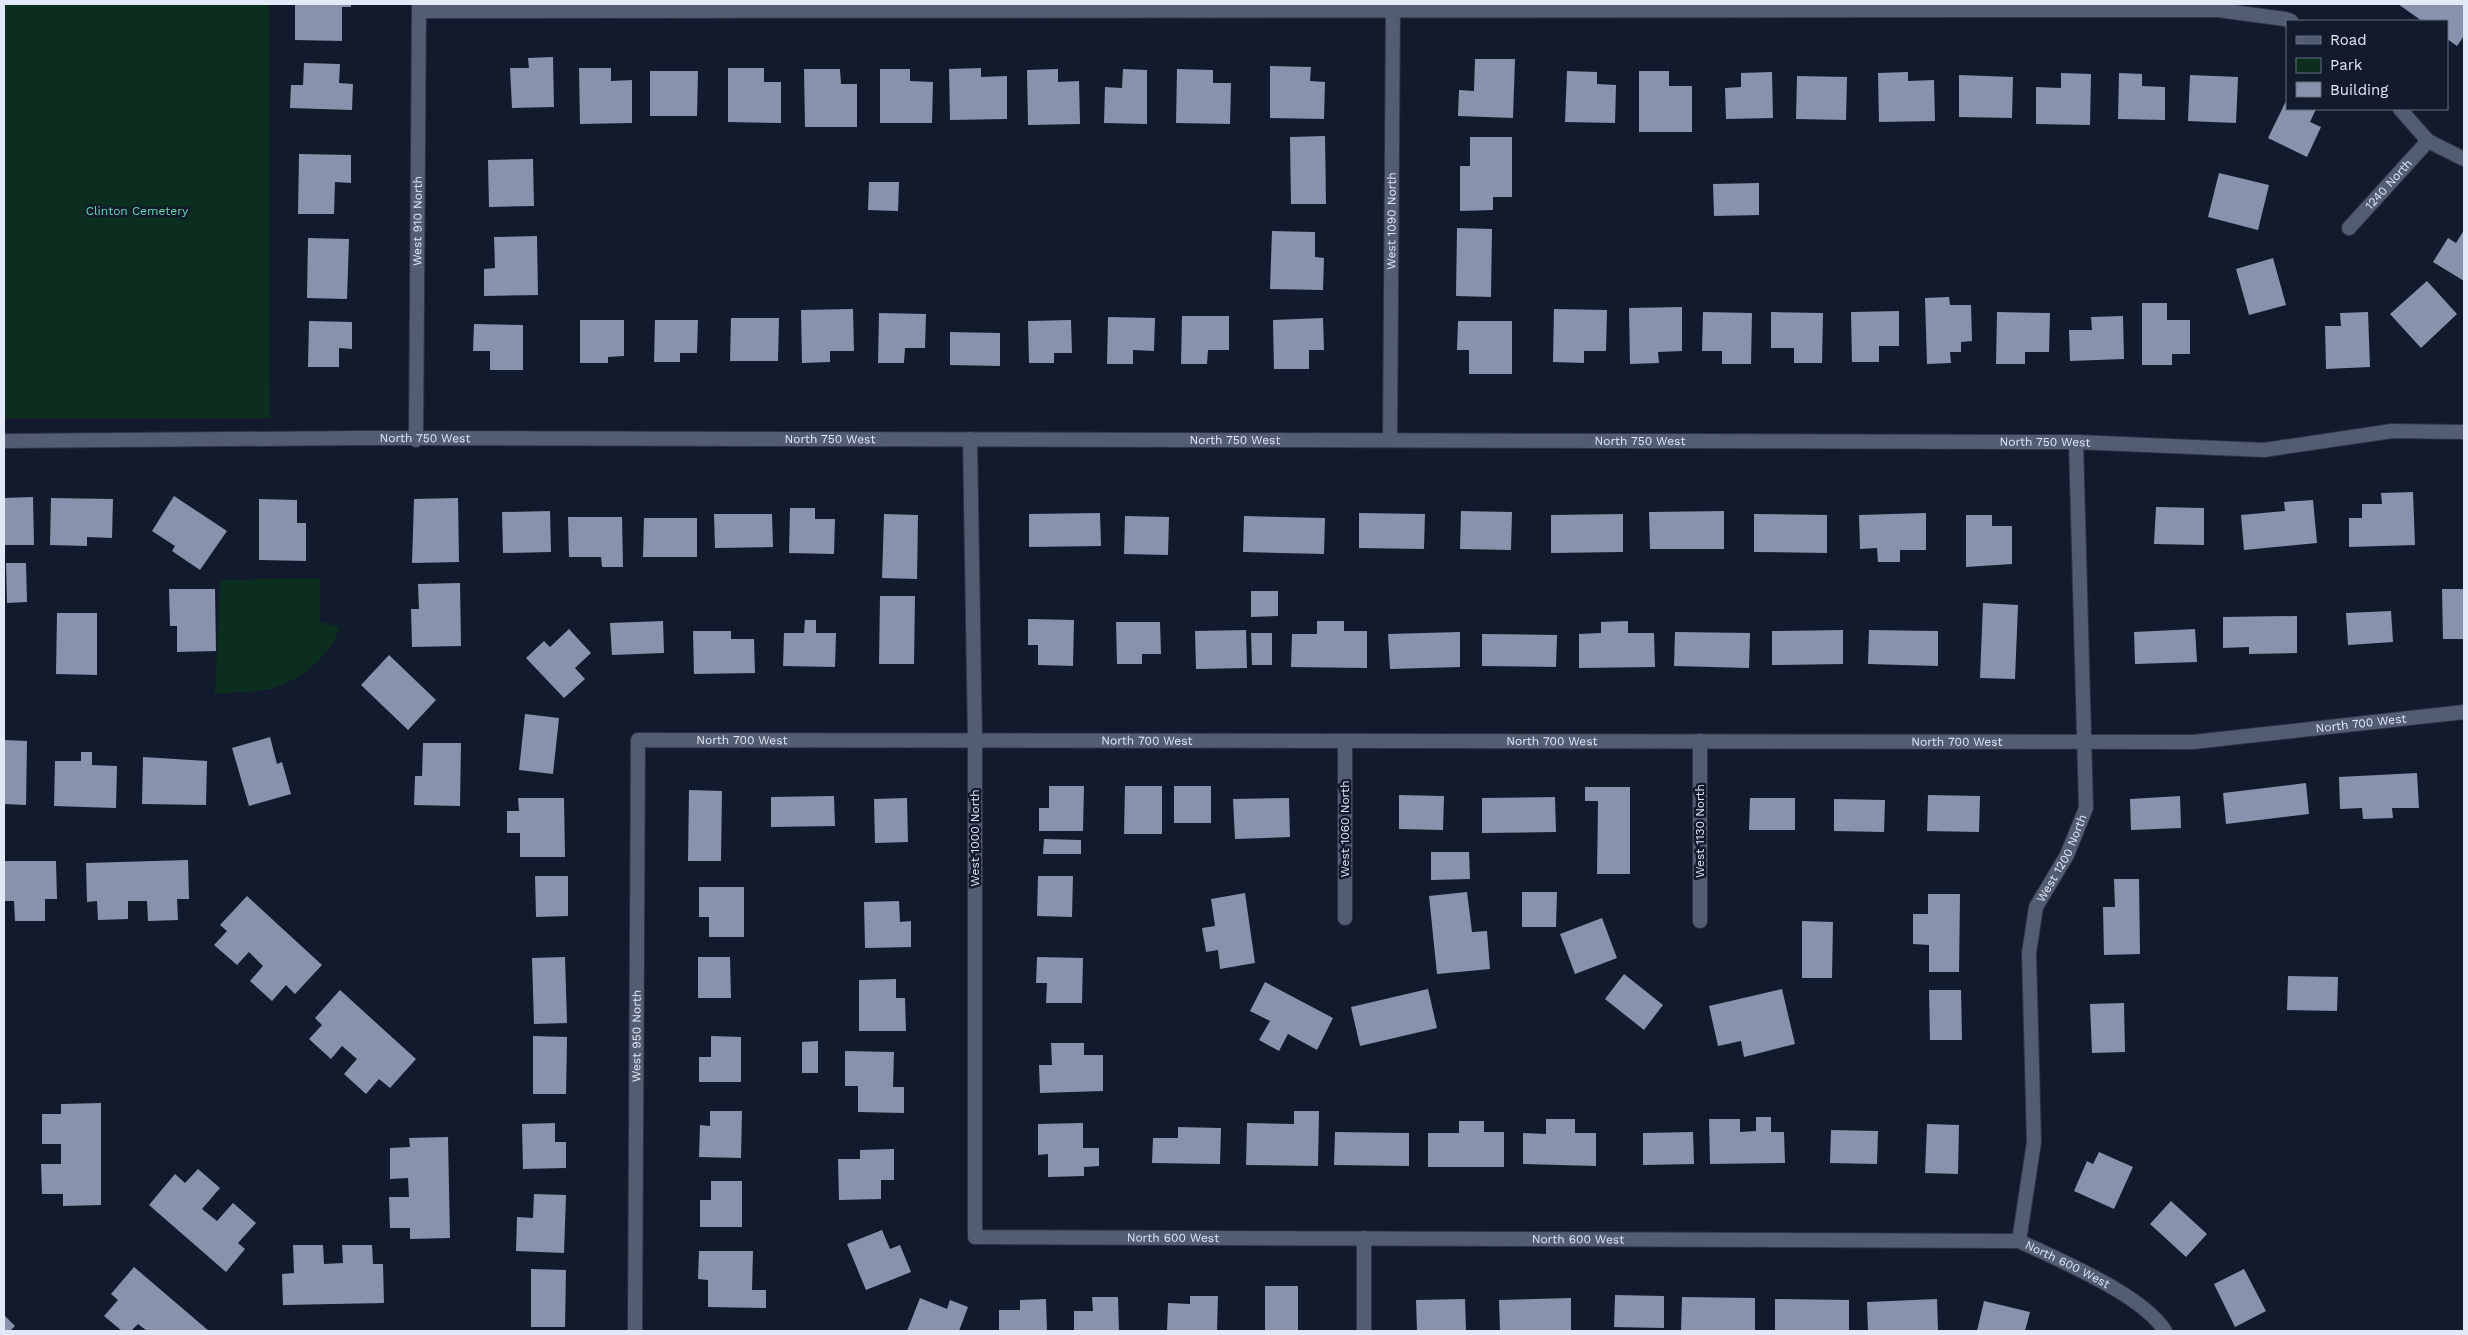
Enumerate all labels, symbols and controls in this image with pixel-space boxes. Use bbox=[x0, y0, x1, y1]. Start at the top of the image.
legend bbox=[2286, 20, 2448, 110]
text: Road bbox=[2330, 31, 2367, 49]
text: Park bbox=[2330, 56, 2363, 74]
text: Building bbox=[2330, 81, 2388, 99]
street label: 1240 North bbox=[2362, 156, 2415, 212]
street label: West 1090 North bbox=[1384, 172, 1399, 270]
street label: West 910 North bbox=[410, 176, 425, 266]
park label: Clinton Cemetery bbox=[86, 204, 189, 218]
street label: North 750 West bbox=[379, 431, 470, 445]
street label: North 750 West bbox=[784, 432, 875, 446]
street label: North 750 West bbox=[1189, 433, 1280, 447]
street label: North 750 West bbox=[1594, 434, 1685, 448]
street label: North 750 West bbox=[1999, 435, 2091, 450]
street label: North 700 West bbox=[2315, 711, 2407, 735]
street label: North 700 West bbox=[696, 733, 788, 747]
street label: North 700 West bbox=[1101, 734, 1193, 748]
street label: North 700 West bbox=[1506, 734, 1598, 748]
street label: North 700 West bbox=[1911, 735, 2003, 749]
street label: West 1060 North bbox=[1338, 780, 1352, 878]
street label: West 1130 North bbox=[1693, 784, 1707, 878]
street label: West 1000 North bbox=[968, 789, 982, 887]
street label: West 1200 North bbox=[2033, 812, 2090, 905]
street label: West 950 North bbox=[629, 990, 644, 1082]
street label: North 600 West bbox=[1127, 1231, 1219, 1245]
street label: North 600 West bbox=[1532, 1232, 1624, 1246]
street label: North 600 West bbox=[2023, 1238, 2112, 1291]

